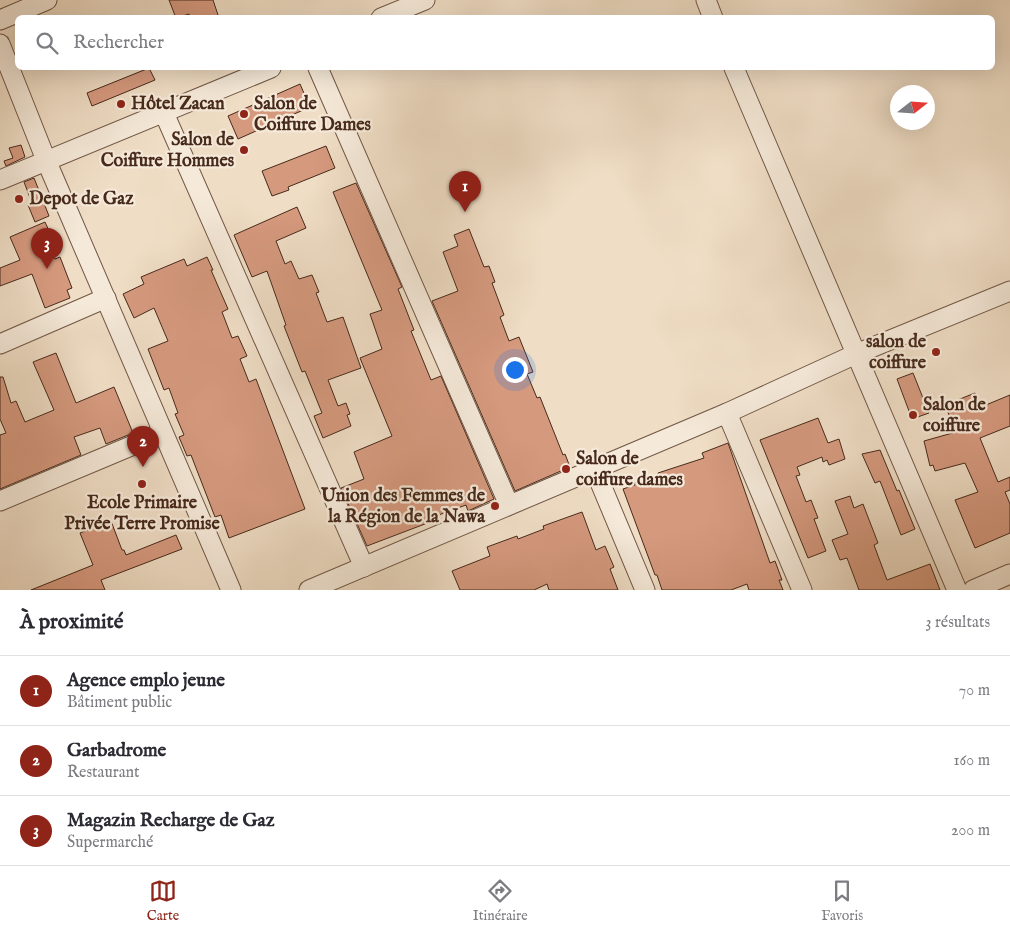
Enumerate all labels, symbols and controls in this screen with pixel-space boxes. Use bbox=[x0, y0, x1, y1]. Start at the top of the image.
search box bbox=[15, 15, 995, 70]
icon: search bbox=[33, 29, 61, 57]
text: Rechercher bbox=[73, 31, 164, 55]
north arrow bbox=[890, 85, 935, 130]
place label: Hôtel Zacan bbox=[131, 93, 225, 116]
place label: Salon de Coiffure Dames bbox=[254, 93, 371, 137]
marker: Hôtel Zacan bbox=[115, 98, 127, 110]
marker: Salon de Coiffure Dames bbox=[238, 108, 250, 120]
place label: Salon de Coiffure Hommes bbox=[101, 129, 235, 173]
marker: Salon de Coiffure Hommes bbox=[238, 144, 250, 156]
pin: 1 bbox=[449, 171, 481, 212]
place label: Depot de Gaz bbox=[29, 188, 134, 211]
marker: Depot de Gaz bbox=[13, 193, 25, 205]
pin: 3 bbox=[31, 228, 63, 269]
place label: salon de coiffure bbox=[866, 331, 927, 375]
marker: salon de coiffure bbox=[930, 346, 942, 358]
your location bbox=[502, 357, 528, 383]
place label: Salon de coiffure bbox=[923, 394, 987, 438]
marker: Salon de coiffure bbox=[907, 409, 919, 421]
pin: 2 bbox=[127, 426, 159, 467]
place label: Salon de coiffure dames bbox=[576, 448, 683, 492]
marker: Salon de coiffure dames bbox=[560, 463, 572, 475]
marker: Ecole Primaire Privée Terre Promise bbox=[136, 478, 148, 490]
place label: Union des Femmes de la Région de la Nawa bbox=[320, 485, 486, 529]
place label: Ecole Primaire Privée Terre Promise bbox=[64, 492, 220, 536]
marker: Union des Femmes de la Région de la Nawa bbox=[489, 500, 501, 512]
text: À proximité bbox=[20, 609, 123, 636]
text: 3 résultats bbox=[925, 613, 990, 633]
text: Agence emplo jeune bbox=[67, 669, 225, 693]
text: 1 bbox=[33, 681, 39, 701]
text: 70 m bbox=[959, 681, 990, 701]
text: Bâtiment public bbox=[67, 693, 172, 713]
text: Garbadrome bbox=[67, 739, 166, 763]
text: 2 bbox=[32, 751, 40, 771]
text: 160 m bbox=[954, 751, 990, 771]
text: Restaurant bbox=[67, 763, 140, 783]
text: Magazin Recharge de Gaz bbox=[67, 809, 275, 833]
text: 3 bbox=[33, 821, 39, 841]
text: 200 m bbox=[951, 821, 990, 841]
text: Supermarché bbox=[67, 833, 153, 853]
tab: Carte bbox=[147, 877, 179, 925]
tab: Itinéraire bbox=[473, 877, 528, 925]
tab: Favoris bbox=[821, 877, 863, 925]

